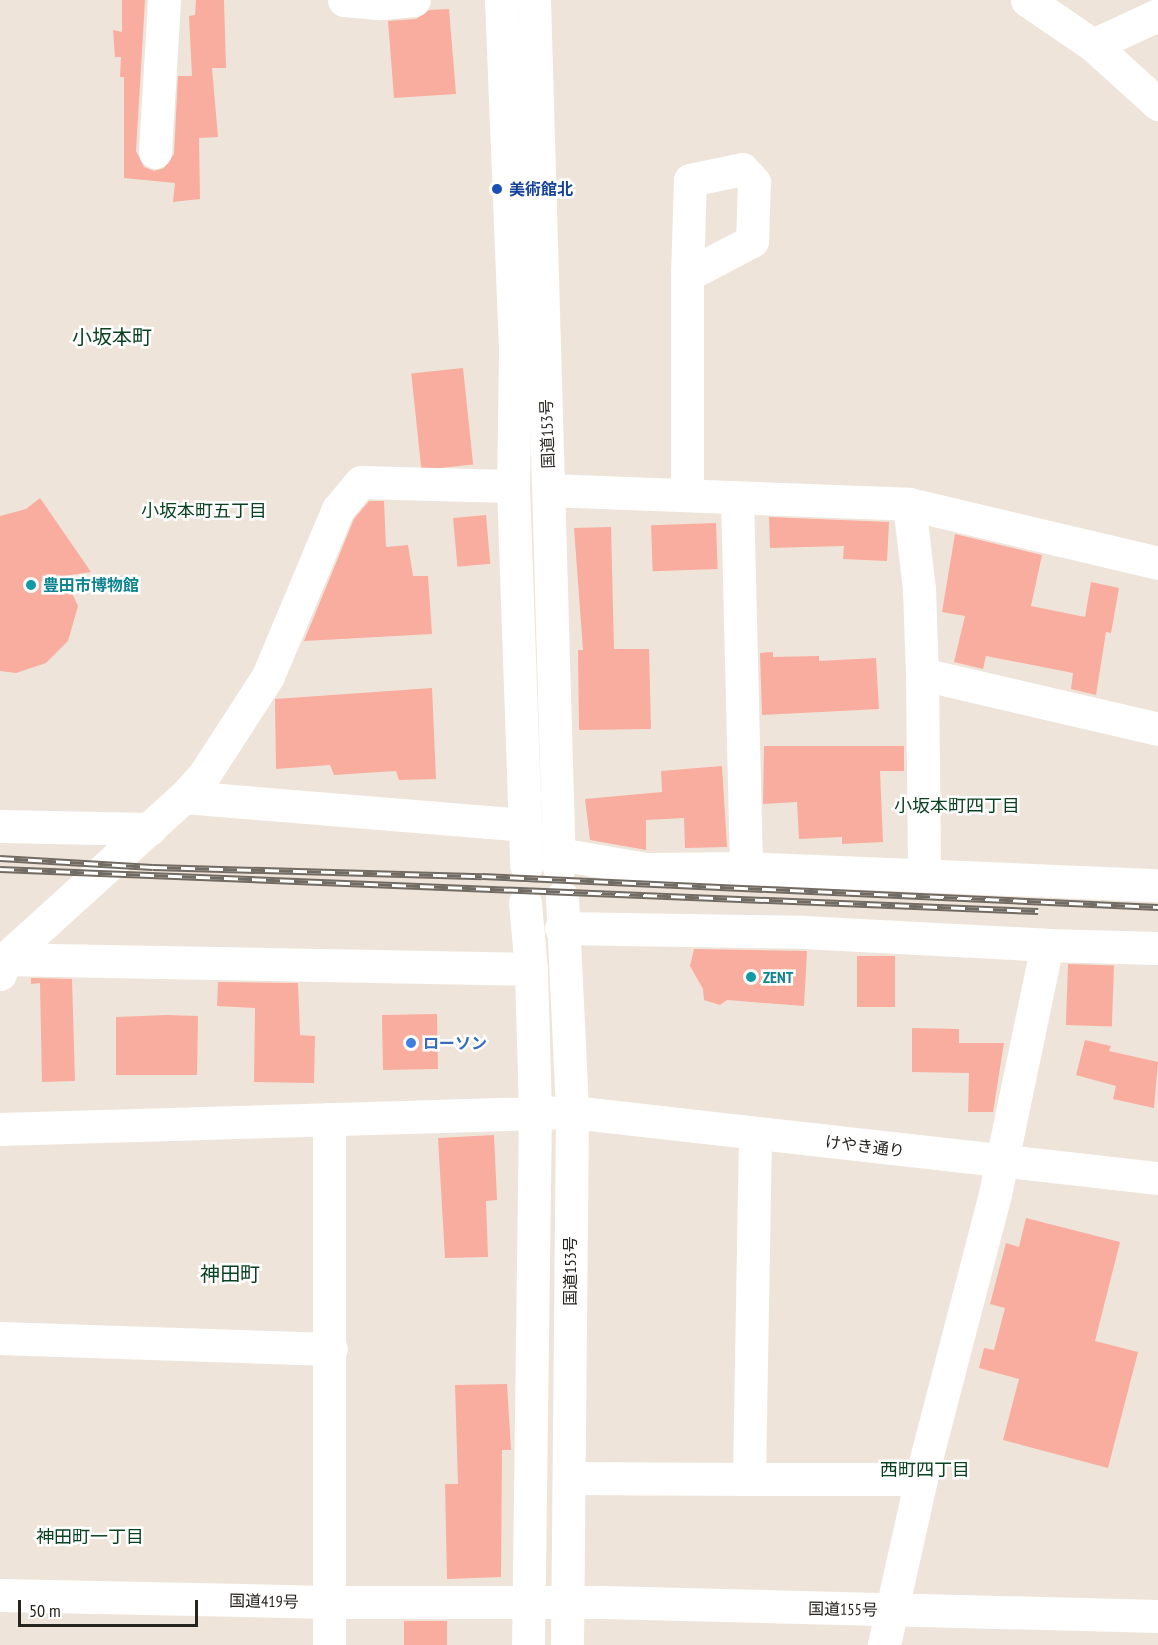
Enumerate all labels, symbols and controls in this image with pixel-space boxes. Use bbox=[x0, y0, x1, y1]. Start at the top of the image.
place label: 美術館北 bbox=[509, 179, 573, 199]
marker: 美術館北 bbox=[490, 182, 504, 196]
district label: 小坂本町 bbox=[72, 325, 152, 349]
street label: 国道153号 bbox=[536, 399, 558, 469]
district label: 小坂本町五丁目 bbox=[141, 500, 267, 522]
place label: 豊田市博物館 bbox=[43, 575, 139, 595]
marker: 豊田市博物館 bbox=[24, 578, 38, 592]
district label: 小坂本町四丁目 bbox=[894, 795, 1020, 817]
place label: ZENT bbox=[763, 967, 793, 987]
marker: ZENT bbox=[744, 970, 758, 984]
place label: ローソン bbox=[423, 1033, 487, 1053]
marker: ローソン bbox=[404, 1036, 418, 1050]
street label: けやき通り bbox=[824, 1132, 906, 1160]
street label: 国道153号 bbox=[560, 1236, 580, 1306]
district label: 神田町 bbox=[200, 1262, 260, 1286]
district label: 西町四丁目 bbox=[880, 1459, 970, 1481]
district label: 神田町一丁目 bbox=[36, 1526, 144, 1548]
scale bar bbox=[21, 1588, 201, 1626]
street label: 国道419号 bbox=[229, 1591, 299, 1611]
text: 50 m bbox=[29, 1599, 61, 1622]
street label: 国道155号 bbox=[808, 1599, 878, 1619]

